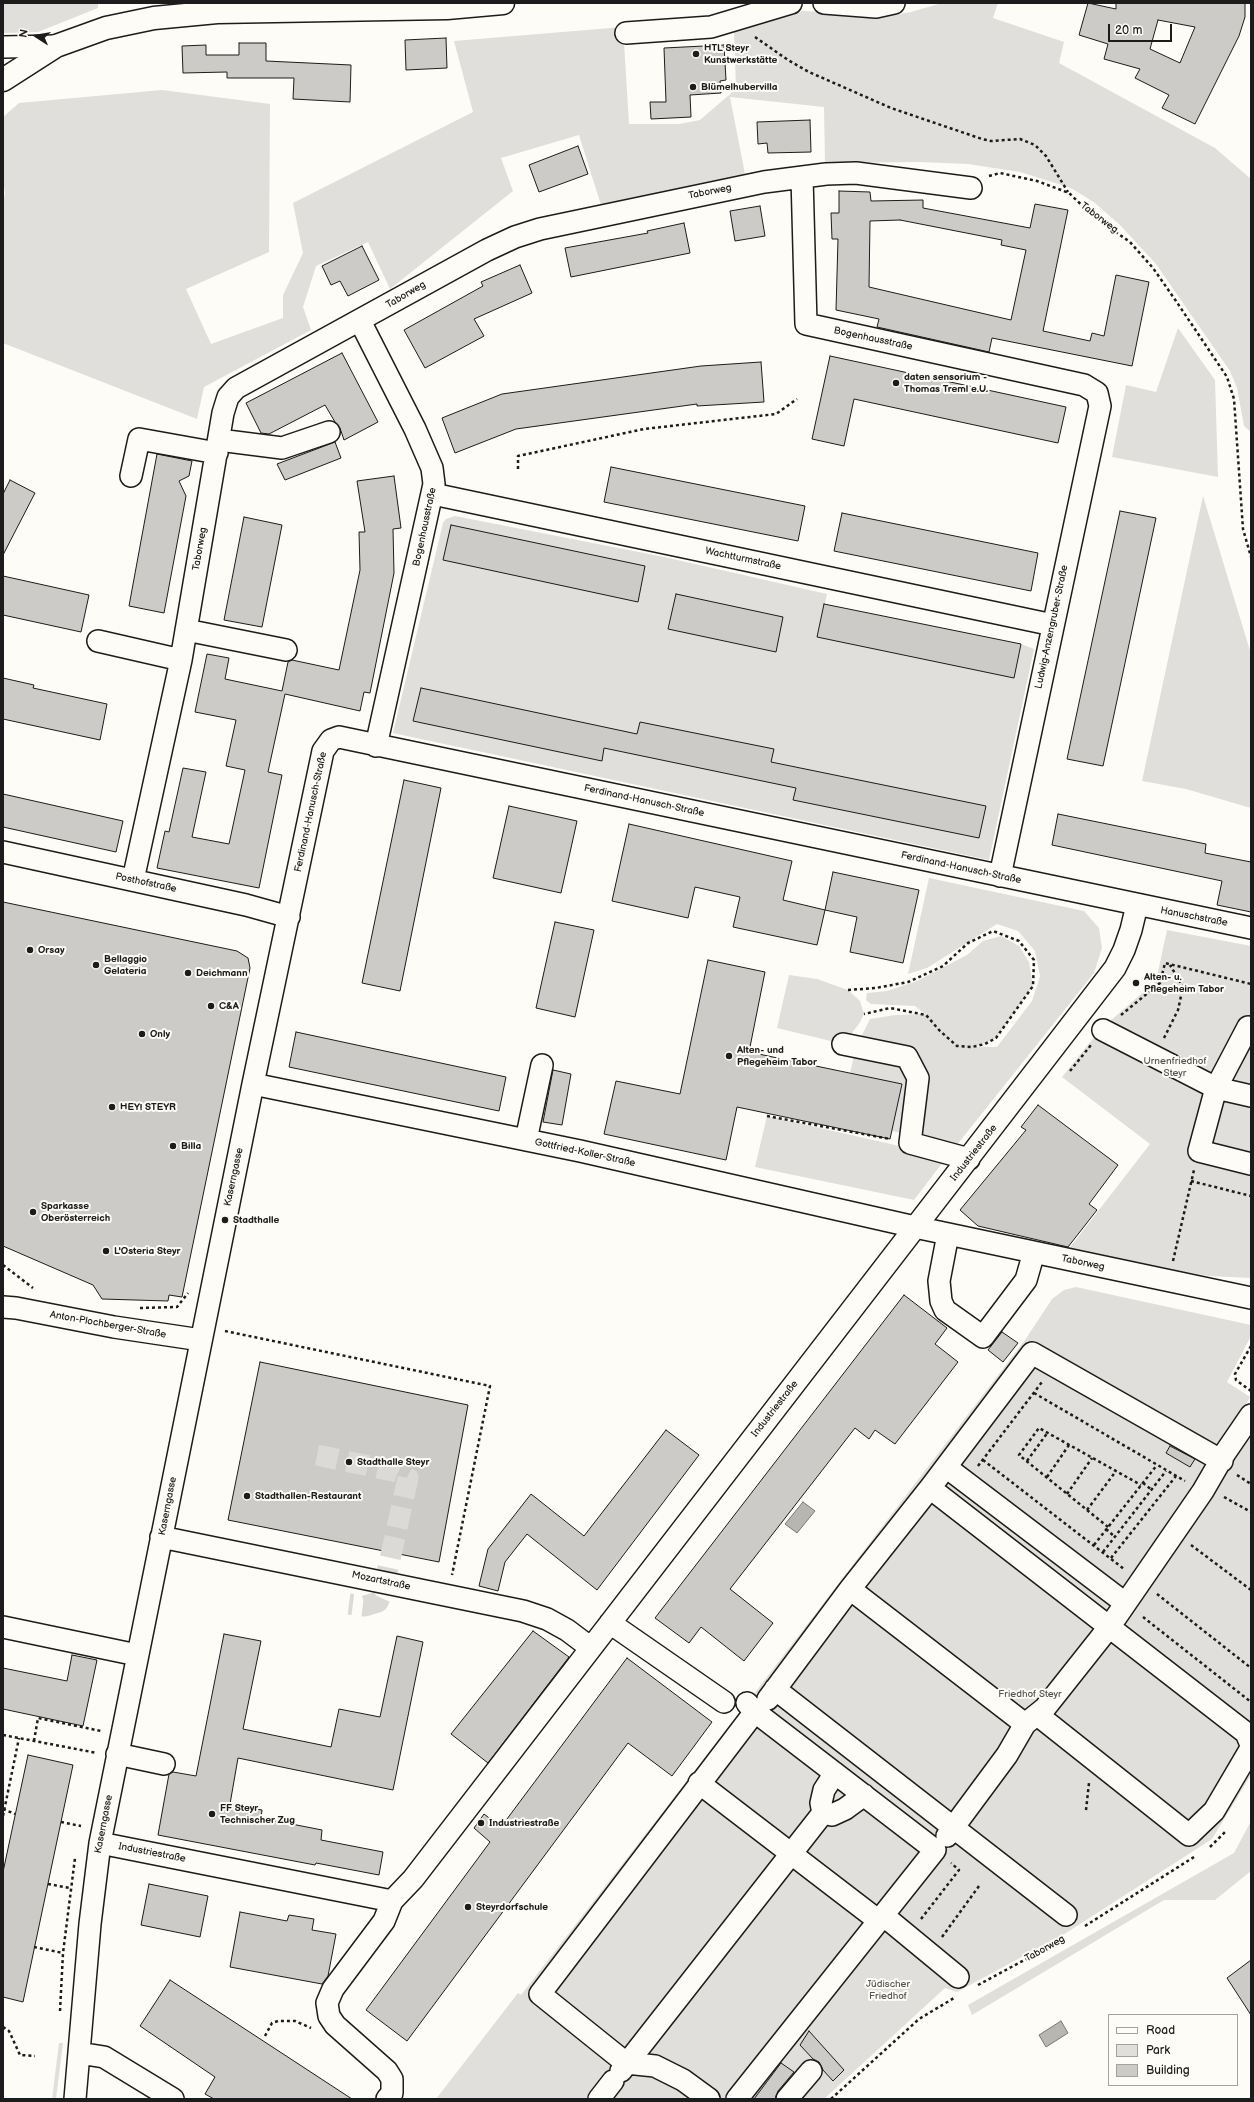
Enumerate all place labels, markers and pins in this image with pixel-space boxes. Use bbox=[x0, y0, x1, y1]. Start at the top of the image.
place label: HTL Steyr Kunstwerkstätte bbox=[704, 42, 777, 66]
marker: HTL Steyr Kunstwerkstätte bbox=[691, 49, 701, 59]
place label: Blümelhubervilla bbox=[701, 81, 778, 93]
marker: Blümelhubervilla bbox=[688, 82, 698, 92]
place label: daten sensorium - Thomas Treml e.U. bbox=[904, 371, 988, 394]
marker: daten sensorium - Thomas Treml e.U. bbox=[891, 378, 901, 388]
place label: Orsay bbox=[38, 944, 65, 956]
marker: Orsay bbox=[25, 945, 35, 955]
place label: Bellaggio Gelateria bbox=[104, 953, 147, 976]
marker: Bellaggio Gelateria bbox=[91, 960, 101, 970]
place label: Deichmann bbox=[196, 967, 248, 979]
marker: Deichmann bbox=[183, 968, 193, 978]
place label: Alten- u. Pflegeheim Tabor bbox=[1144, 971, 1224, 994]
marker: Alten- u. Pflegeheim Tabor bbox=[1131, 978, 1141, 988]
place label: C&A bbox=[219, 1000, 239, 1012]
marker: C&A bbox=[206, 1001, 216, 1011]
place label: Only bbox=[150, 1028, 170, 1040]
marker: Only bbox=[137, 1029, 147, 1039]
place label: Alten- und Pflegeheim Tabor bbox=[737, 1044, 817, 1068]
marker: Alten- und Pflegeheim Tabor bbox=[724, 1051, 734, 1061]
place label: HEY! STEYR bbox=[120, 1101, 176, 1113]
marker: HEY! STEYR bbox=[107, 1102, 117, 1112]
place label: Billa bbox=[181, 1140, 201, 1152]
marker: Billa bbox=[168, 1141, 178, 1151]
place label: Sparkasse Oberösterreich bbox=[41, 1200, 110, 1224]
marker: Sparkasse Oberösterreich bbox=[28, 1207, 38, 1217]
place label: Stadthalle bbox=[233, 1214, 279, 1226]
marker: Stadthalle bbox=[220, 1215, 230, 1225]
place label: L'Osteria Steyr bbox=[114, 1245, 180, 1257]
marker: L'Osteria Steyr bbox=[101, 1246, 111, 1256]
place label: Stadthalle Steyr bbox=[357, 1456, 429, 1468]
marker: Stadthalle Steyr bbox=[344, 1457, 354, 1467]
place label: Stadthallen-Restaurant bbox=[255, 1490, 361, 1502]
marker: Stadthallen-Restaurant bbox=[242, 1491, 252, 1501]
place label: FF Steyr Technischer Zug bbox=[220, 1802, 295, 1826]
marker: FF Steyr Technischer Zug bbox=[207, 1809, 217, 1819]
place label: Industriestraße bbox=[489, 1817, 559, 1829]
marker: Industriestraße bbox=[476, 1818, 486, 1828]
place label: Steyrdorfschule bbox=[476, 1901, 548, 1913]
marker: Steyrdorfschule bbox=[463, 1902, 473, 1912]

